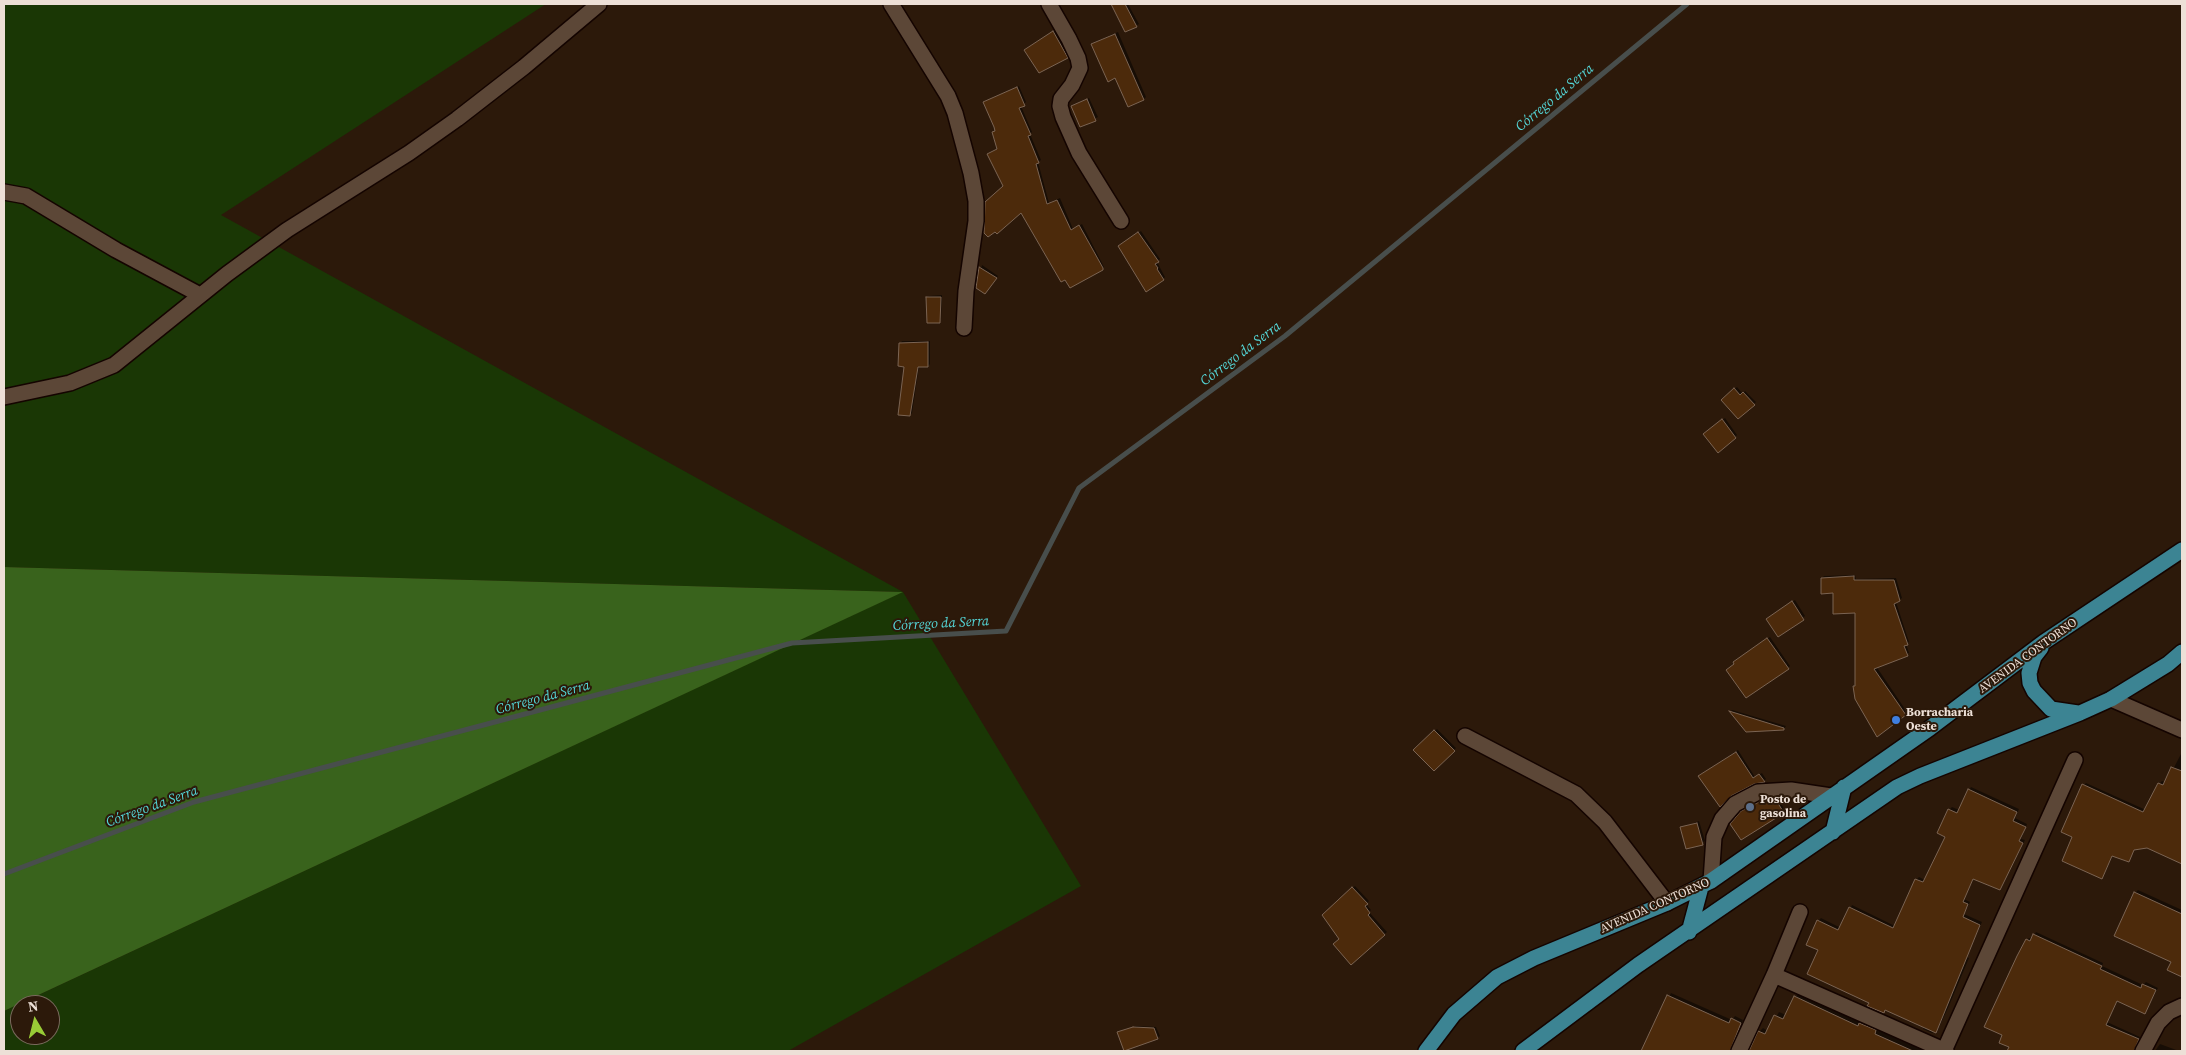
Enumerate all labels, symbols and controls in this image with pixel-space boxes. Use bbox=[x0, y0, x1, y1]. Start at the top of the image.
water label: Córrego da Serra bbox=[1513, 61, 1597, 135]
water label: Córrego da Serra bbox=[1197, 318, 1285, 390]
water label: Córrego da Serra bbox=[892, 613, 990, 635]
street label: AVENIDA CONTORNO bbox=[1976, 615, 2080, 697]
water label: Córrego da Serra bbox=[494, 677, 592, 719]
place label: Borracharia Oeste bbox=[1906, 706, 1973, 734]
marker: Borracharia Oeste bbox=[1890, 714, 1902, 726]
water label: Córrego da Serra bbox=[104, 783, 200, 831]
place label: Posto de gasolina bbox=[1760, 793, 1806, 821]
marker: Posto de gasolina bbox=[1744, 801, 1756, 813]
street label: AVENIDA CONTORNO bbox=[1598, 875, 1712, 937]
north arrow bbox=[10, 995, 60, 1045]
text: N bbox=[27, 996, 39, 1017]

